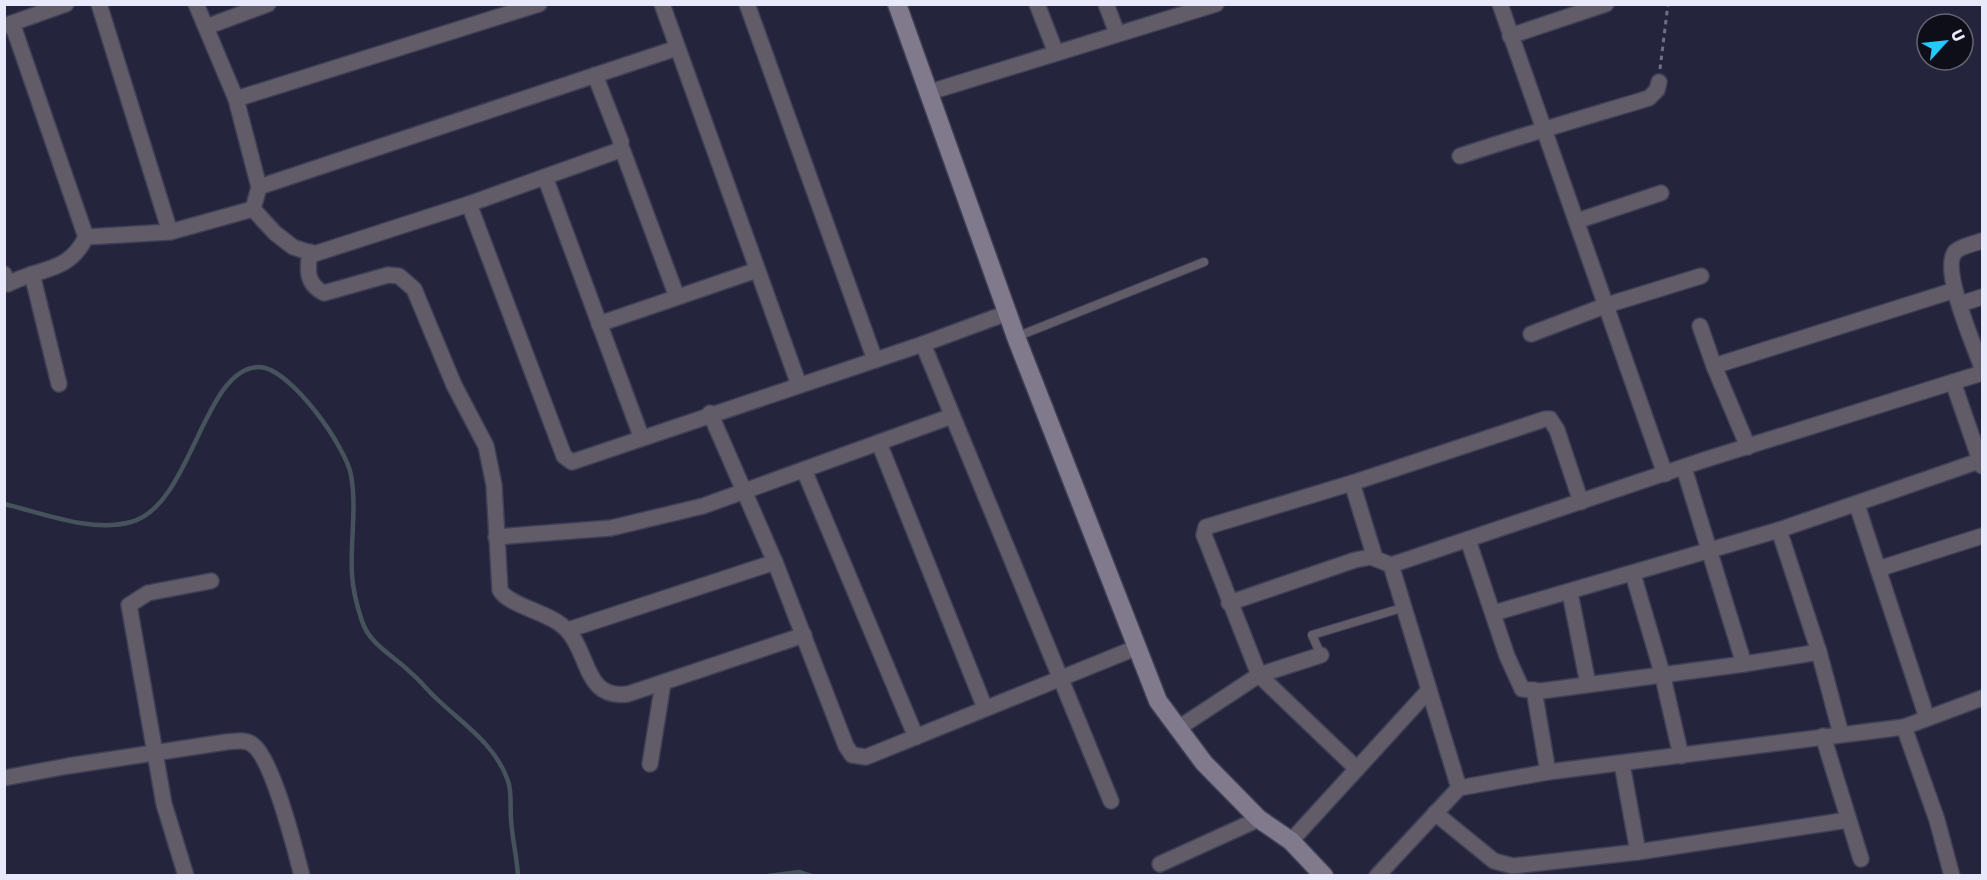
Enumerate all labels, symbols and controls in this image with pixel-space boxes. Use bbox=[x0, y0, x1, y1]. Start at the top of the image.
north arrow bbox=[1915, 12, 1975, 72]
text: U bbox=[1945, 25, 1971, 46]

